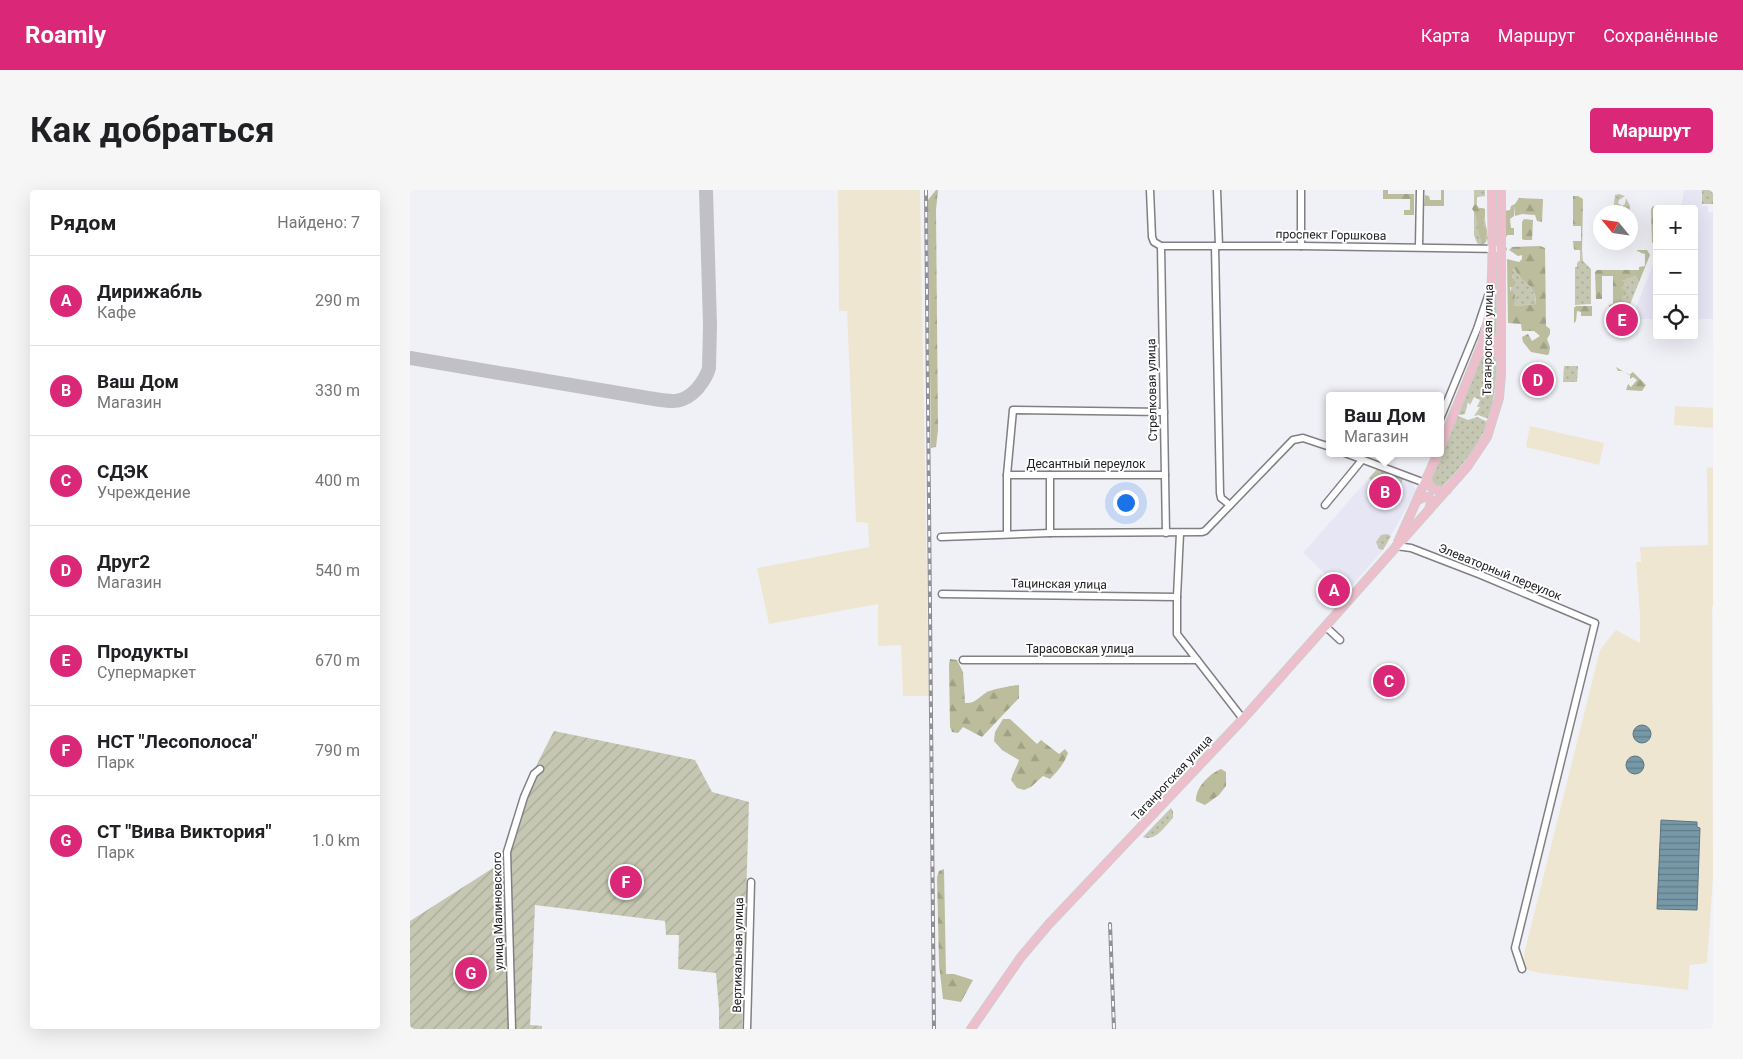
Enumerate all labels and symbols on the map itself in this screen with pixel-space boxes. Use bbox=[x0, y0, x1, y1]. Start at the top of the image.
north arrow bbox=[1593, 205, 1638, 250]
street label: проспект Горшкова bbox=[1275, 227, 1387, 243]
street label: Таганрогская улица bbox=[1480, 284, 1496, 396]
pin: E bbox=[1606, 301, 1638, 339]
street label: Стрелковая улица bbox=[1144, 339, 1160, 441]
pin: D bbox=[1522, 361, 1554, 399]
street label: Десантный переулок bbox=[1026, 457, 1146, 471]
pin: B bbox=[1369, 473, 1401, 511]
your location bbox=[1113, 490, 1139, 516]
street label: Элеваторный переулок bbox=[1436, 541, 1564, 603]
pin: A bbox=[1318, 571, 1350, 609]
street label: Тацинская улица bbox=[1011, 576, 1107, 592]
street label: Тарасовская улица bbox=[1026, 642, 1134, 656]
pin: C bbox=[1373, 662, 1405, 700]
street label: Таганрогская улица bbox=[1129, 732, 1215, 824]
street label: улица Малиновского bbox=[490, 851, 506, 970]
pin: F bbox=[610, 863, 642, 901]
street label: Вертикальная улица bbox=[730, 897, 746, 1013]
pin: G bbox=[455, 954, 487, 992]

